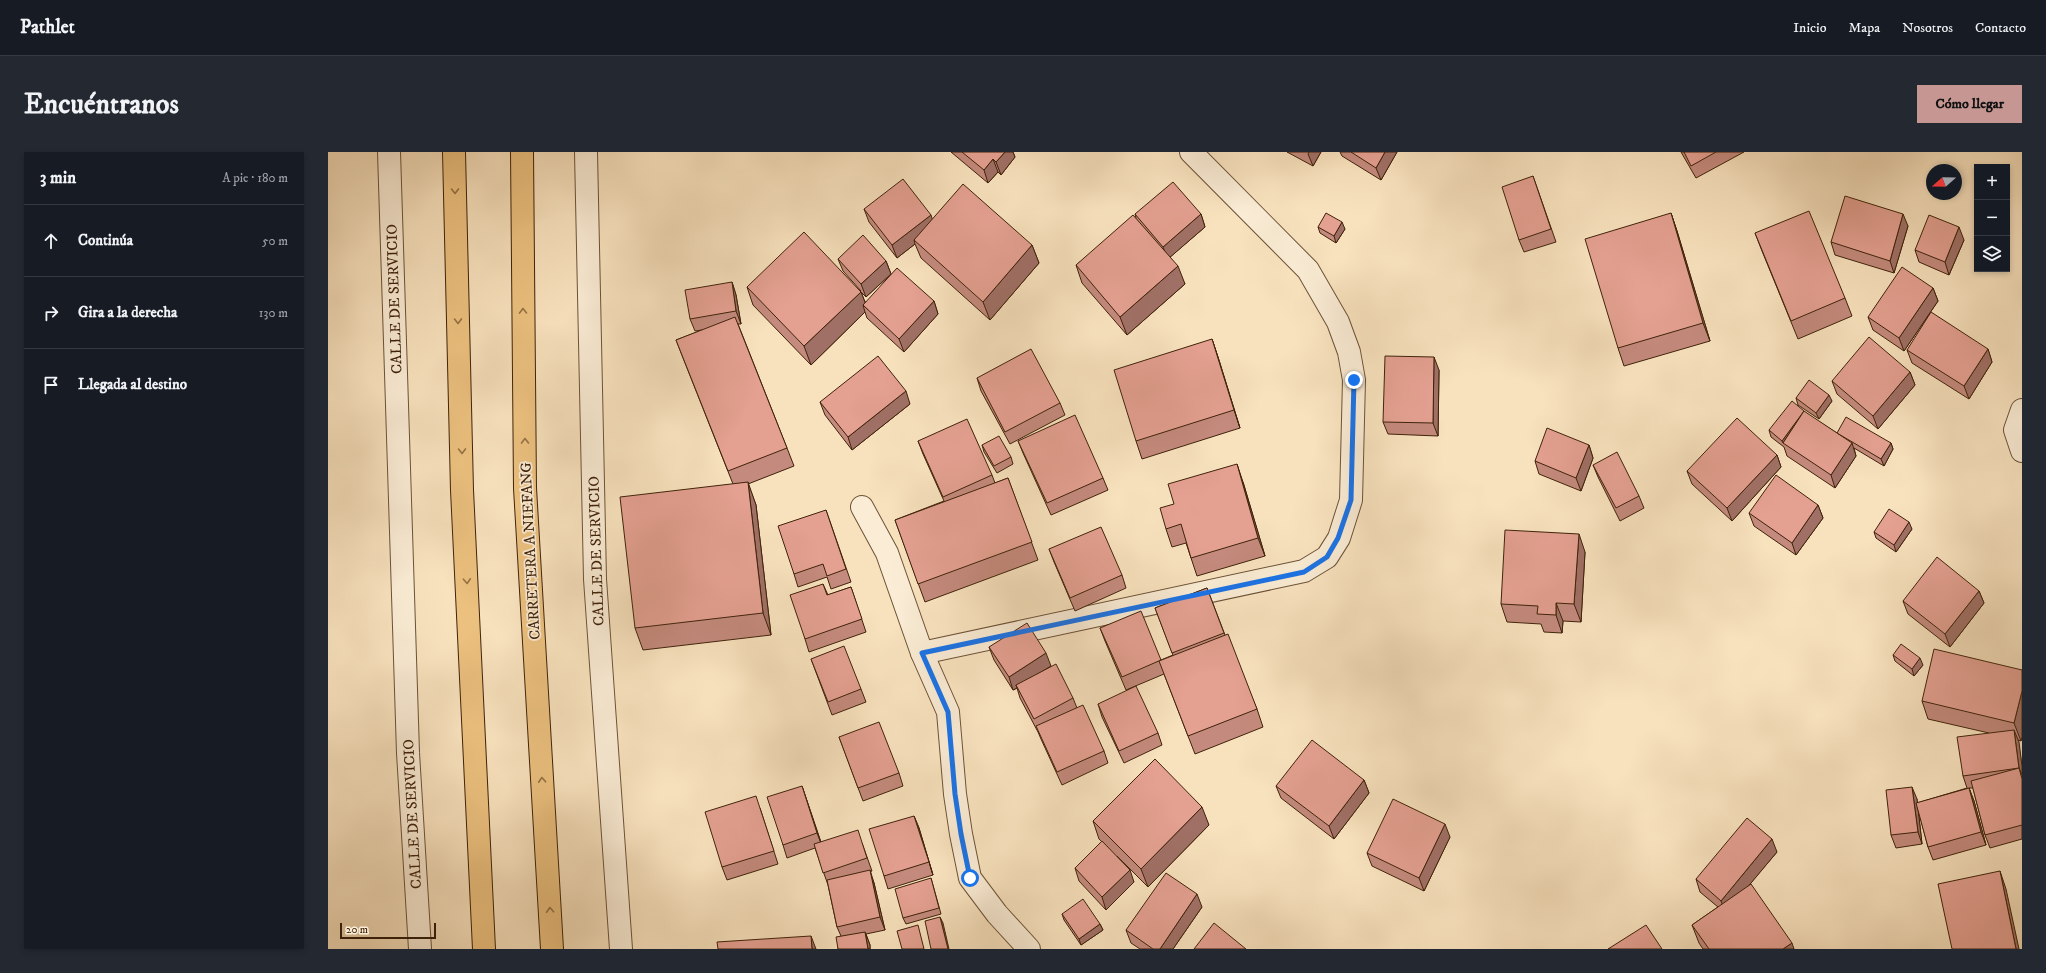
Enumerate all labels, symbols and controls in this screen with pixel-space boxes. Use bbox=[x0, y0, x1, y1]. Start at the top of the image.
text: Pathlet bbox=[20, 16, 75, 39]
text: Inicio bbox=[1793, 19, 1826, 37]
text: Mapa bbox=[1848, 19, 1880, 37]
text: Nosotros bbox=[1902, 19, 1953, 37]
text: Contacto bbox=[1975, 19, 2026, 37]
button: Cómo llegar bbox=[1917, 85, 2022, 123]
text: Encuéntranos bbox=[24, 87, 179, 122]
north arrow bbox=[1926, 164, 1962, 200]
map controls bbox=[1974, 164, 2010, 272]
button: + bbox=[1974, 164, 2010, 200]
text: 3 min bbox=[40, 167, 76, 189]
text: A pie · 180 m bbox=[222, 170, 288, 186]
one-way arrow bbox=[451, 188, 459, 194]
button: − bbox=[1974, 200, 2010, 236]
street label: CALLE DE SERVICIO bbox=[382, 224, 407, 374]
icon: ahead bbox=[40, 230, 62, 252]
text: Continúa bbox=[78, 231, 133, 250]
text: 50 m bbox=[262, 233, 288, 249]
button: layers bbox=[1974, 236, 2010, 272]
icon: right bbox=[40, 302, 62, 324]
text: Gira a la derecha bbox=[78, 303, 177, 322]
text: 130 m bbox=[259, 305, 288, 321]
one-way arrow bbox=[519, 308, 527, 314]
one-way arrow bbox=[454, 318, 463, 324]
route end bbox=[1345, 371, 1363, 389]
icon: arrive bbox=[40, 374, 62, 396]
text: Llegada al destino bbox=[78, 375, 187, 394]
one-way arrow bbox=[521, 438, 529, 444]
one-way arrow bbox=[457, 448, 466, 454]
street label: CARRETERA A NIEFANG bbox=[516, 461, 545, 640]
street label: CALLE DE SERVICIO bbox=[584, 476, 609, 626]
one-way arrow bbox=[462, 578, 471, 584]
street label: CALLE DE SERVICIO bbox=[399, 739, 426, 889]
one-way arrow bbox=[538, 777, 547, 783]
route start bbox=[961, 869, 979, 887]
one-way arrow bbox=[546, 907, 554, 913]
scale bar bbox=[340, 921, 436, 940]
text: 20 m bbox=[346, 923, 368, 937]

